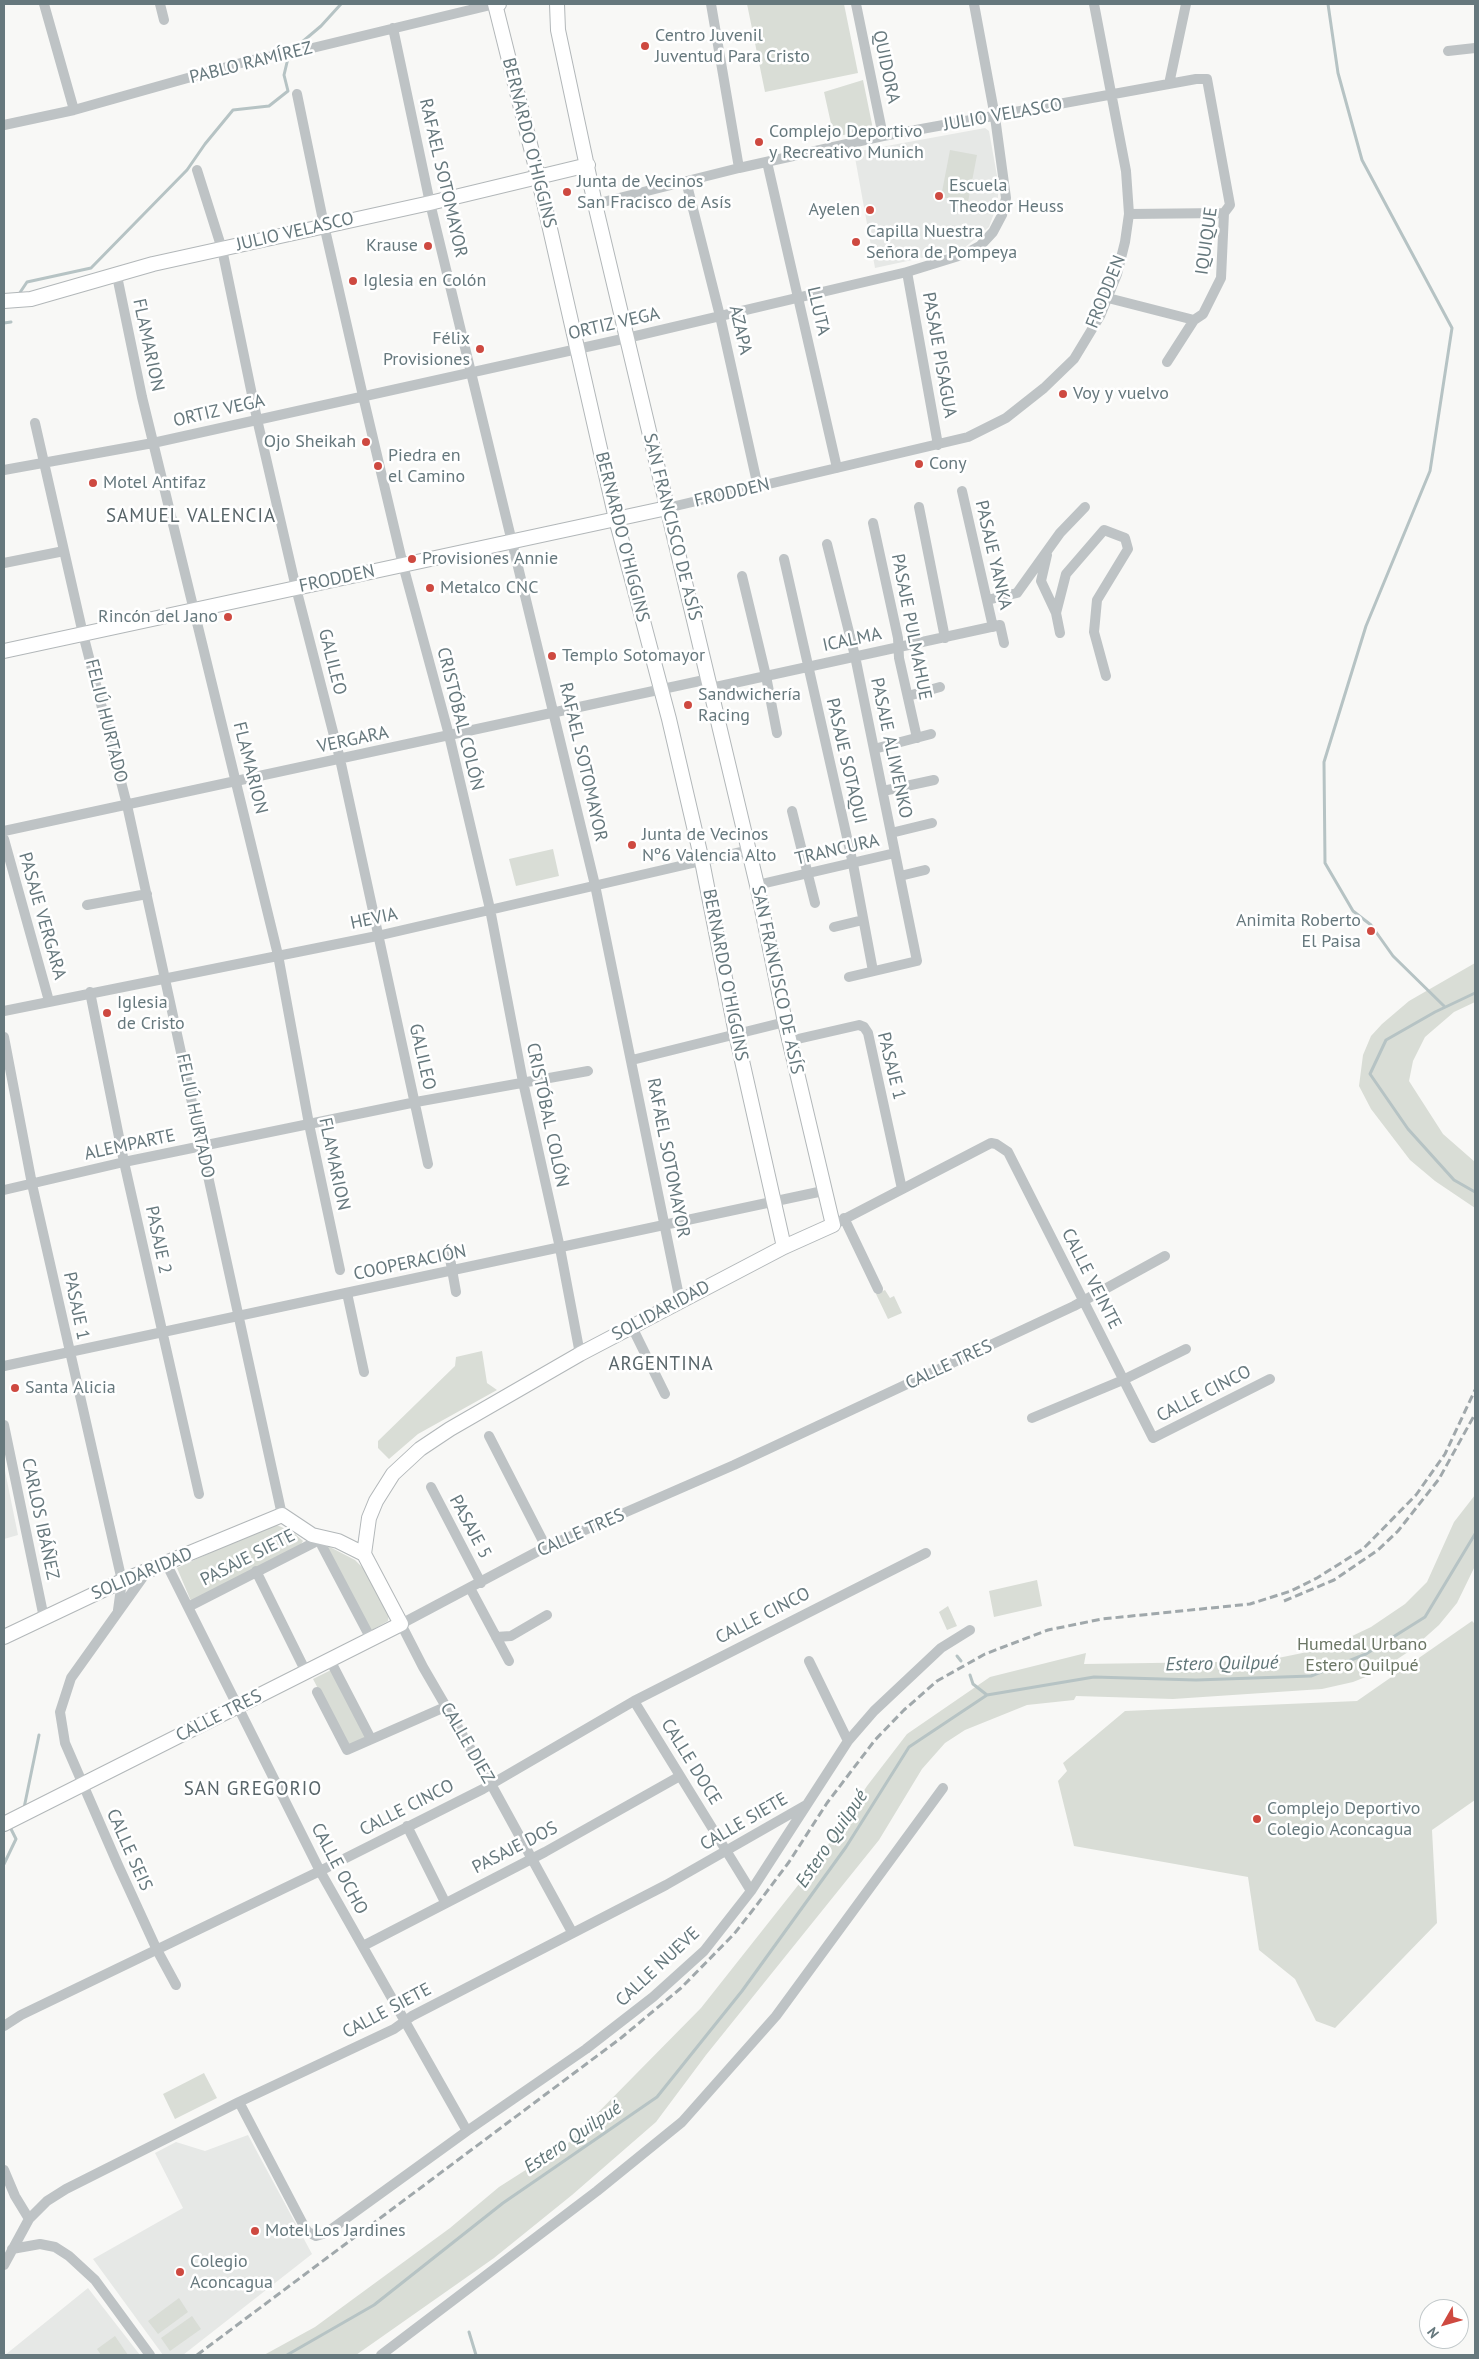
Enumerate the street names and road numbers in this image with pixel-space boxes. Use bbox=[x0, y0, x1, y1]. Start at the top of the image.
street label: QUIDORA bbox=[868, 28, 904, 106]
street label: PABLO RAMÍREZ bbox=[187, 37, 315, 89]
street label: BERNARDO O'HIGGINS bbox=[497, 56, 561, 230]
street label: JULIO VELASCO bbox=[942, 94, 1064, 136]
street label: RAFAEL SOTOMAYOR bbox=[414, 96, 472, 260]
street label: IQUIQUE bbox=[1192, 206, 1222, 276]
street label: JULIO VELASCO bbox=[234, 208, 356, 256]
street label: FRODDEN bbox=[1082, 252, 1130, 332]
street label: LLUTA bbox=[802, 284, 834, 338]
street label: PASAJE PISAGUA bbox=[917, 290, 961, 420]
street label: FLAMARION bbox=[128, 297, 168, 393]
street label: ORTIZ VEGA bbox=[566, 303, 662, 345]
street label: AZAPA bbox=[724, 303, 756, 357]
street label: ORTIZ VEGA bbox=[171, 390, 267, 432]
street label: SAN FRANCISCO DE ASÍS bbox=[638, 431, 706, 623]
street label: BERNARDO O'HIGGINS bbox=[590, 450, 654, 624]
street label: FRODDEN bbox=[692, 474, 772, 512]
street label: PASAJE YANKA bbox=[970, 498, 1016, 612]
street label: PASAJE PULMAHUE bbox=[886, 552, 936, 702]
street label: FRODDEN bbox=[297, 560, 377, 598]
street label: ICALMA bbox=[821, 623, 883, 657]
street label: GALILEO bbox=[313, 627, 351, 697]
street label: CRISTÓBAL COLÓN bbox=[432, 645, 488, 793]
street label: FELIÚ HURTADO bbox=[80, 657, 132, 785]
street label: PASAJE ALIWENKO bbox=[866, 676, 916, 820]
street label: RAFAEL SOTOMAYOR bbox=[554, 680, 612, 844]
street label: PASAJE SOTAQUI bbox=[821, 696, 871, 826]
street label: FLAMARION bbox=[228, 720, 272, 816]
street label: VERGARA bbox=[315, 722, 391, 758]
street label: TRANCURA bbox=[793, 830, 881, 870]
street label: PASAJE VERGARA bbox=[14, 850, 70, 982]
street label: SAN FRANCISCO DE ASÍS bbox=[746, 884, 808, 1076]
street label: BERNARDO O'HIGGINS bbox=[698, 887, 752, 1063]
street label: HEVIA bbox=[348, 903, 400, 935]
street label: GALILEO bbox=[404, 1022, 440, 1092]
street label: PASAJE 1 bbox=[872, 1030, 910, 1102]
street label: CRISTÓBAL COLÓN bbox=[521, 1041, 573, 1189]
street label: FELIÚ HURTADO bbox=[171, 1052, 219, 1180]
street label: RAFAEL SOTOMAYOR bbox=[642, 1076, 694, 1240]
street label: FLAMARION bbox=[314, 1116, 354, 1212]
street label: ALEMPARTE bbox=[83, 1125, 177, 1165]
street label: PASAJE 2 bbox=[140, 1204, 176, 1276]
street label: CALLE VEINTE bbox=[1056, 1225, 1126, 1333]
street label: COOPERACIÓN bbox=[352, 1241, 468, 1285]
street label: PASAJE 1 bbox=[58, 1270, 94, 1342]
street label: SOLIDARIDAD bbox=[608, 1276, 714, 1346]
street label: CALLE TRES bbox=[902, 1336, 996, 1394]
street label: CALLE CINCO bbox=[1153, 1361, 1255, 1427]
street label: CARLOS IBÁÑEZ bbox=[17, 1456, 63, 1582]
street label: PASAJE 5 bbox=[444, 1491, 496, 1563]
street label: CALLE TRES bbox=[534, 1504, 628, 1562]
street label: PASAJE SIETE bbox=[197, 1525, 299, 1591]
street label: SOLIDARIDAD bbox=[88, 1543, 196, 1605]
street label: CALLE CINCO bbox=[712, 1583, 814, 1649]
street label: CALLE TRES bbox=[173, 1685, 265, 1747]
street label: CALLE DIEZ bbox=[435, 1699, 499, 1787]
street label: CALLE DOCE bbox=[656, 1715, 726, 1809]
street label: CALLE CINCO bbox=[356, 1775, 458, 1841]
street label: CALLE SIETE bbox=[696, 1788, 792, 1856]
street label: CALLE SEIS bbox=[101, 1806, 157, 1894]
street label: PASAJE DOS bbox=[469, 1817, 561, 1879]
street label: CALLE OCHO bbox=[306, 1820, 372, 1918]
street label: CALLE NUEVE bbox=[612, 1923, 704, 2011]
street label: CALLE SIETE bbox=[339, 1979, 435, 2043]

